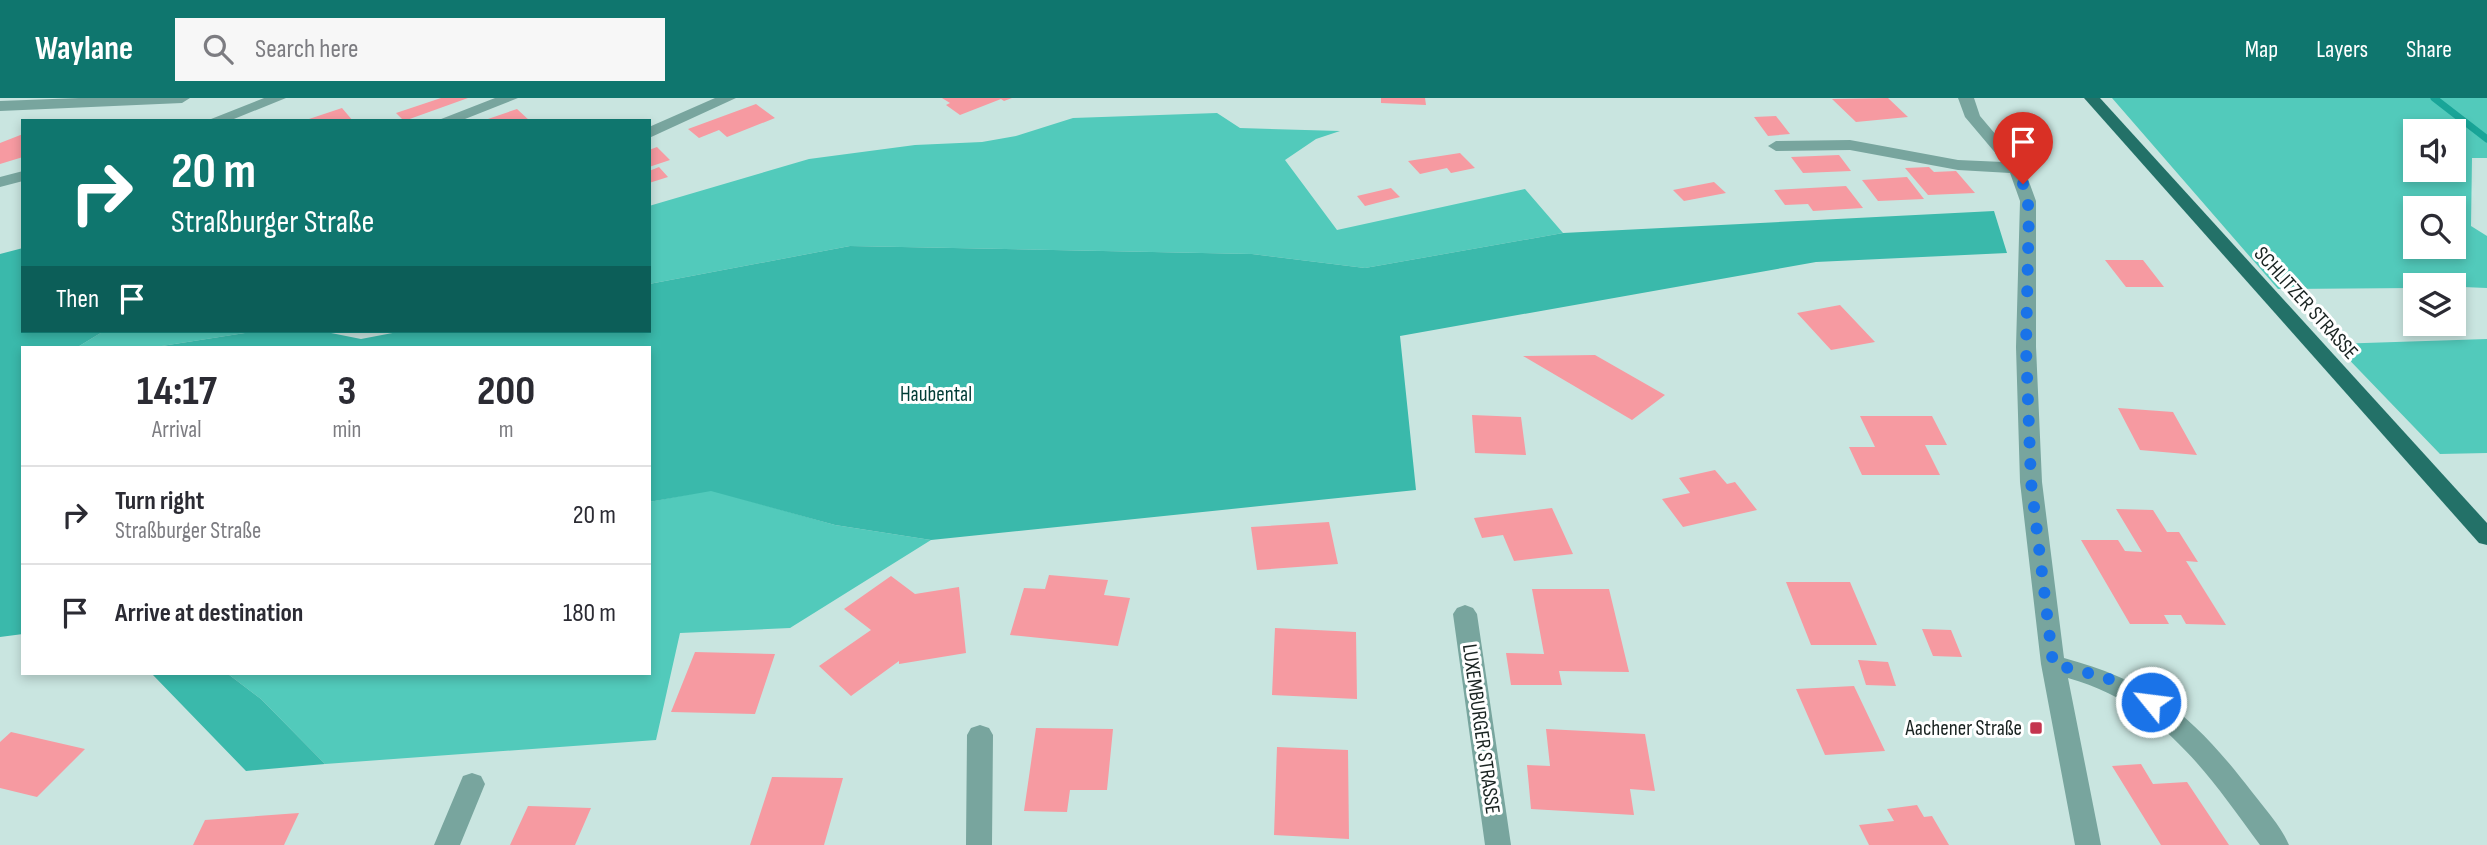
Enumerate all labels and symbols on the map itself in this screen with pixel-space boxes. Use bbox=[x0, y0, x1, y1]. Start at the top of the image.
pin bbox=[1993, 112, 2053, 184]
street label: SCHLITZER STRASSE bbox=[2249, 242, 2363, 364]
park label: Haubental bbox=[900, 382, 972, 407]
street label: LUXEMBURGER STRASSE bbox=[1457, 642, 1505, 816]
position arrow bbox=[2114, 665, 2188, 739]
place label: Aachener Straße bbox=[1905, 716, 2022, 741]
marker: Aachener Straße bbox=[2028, 720, 2044, 736]

